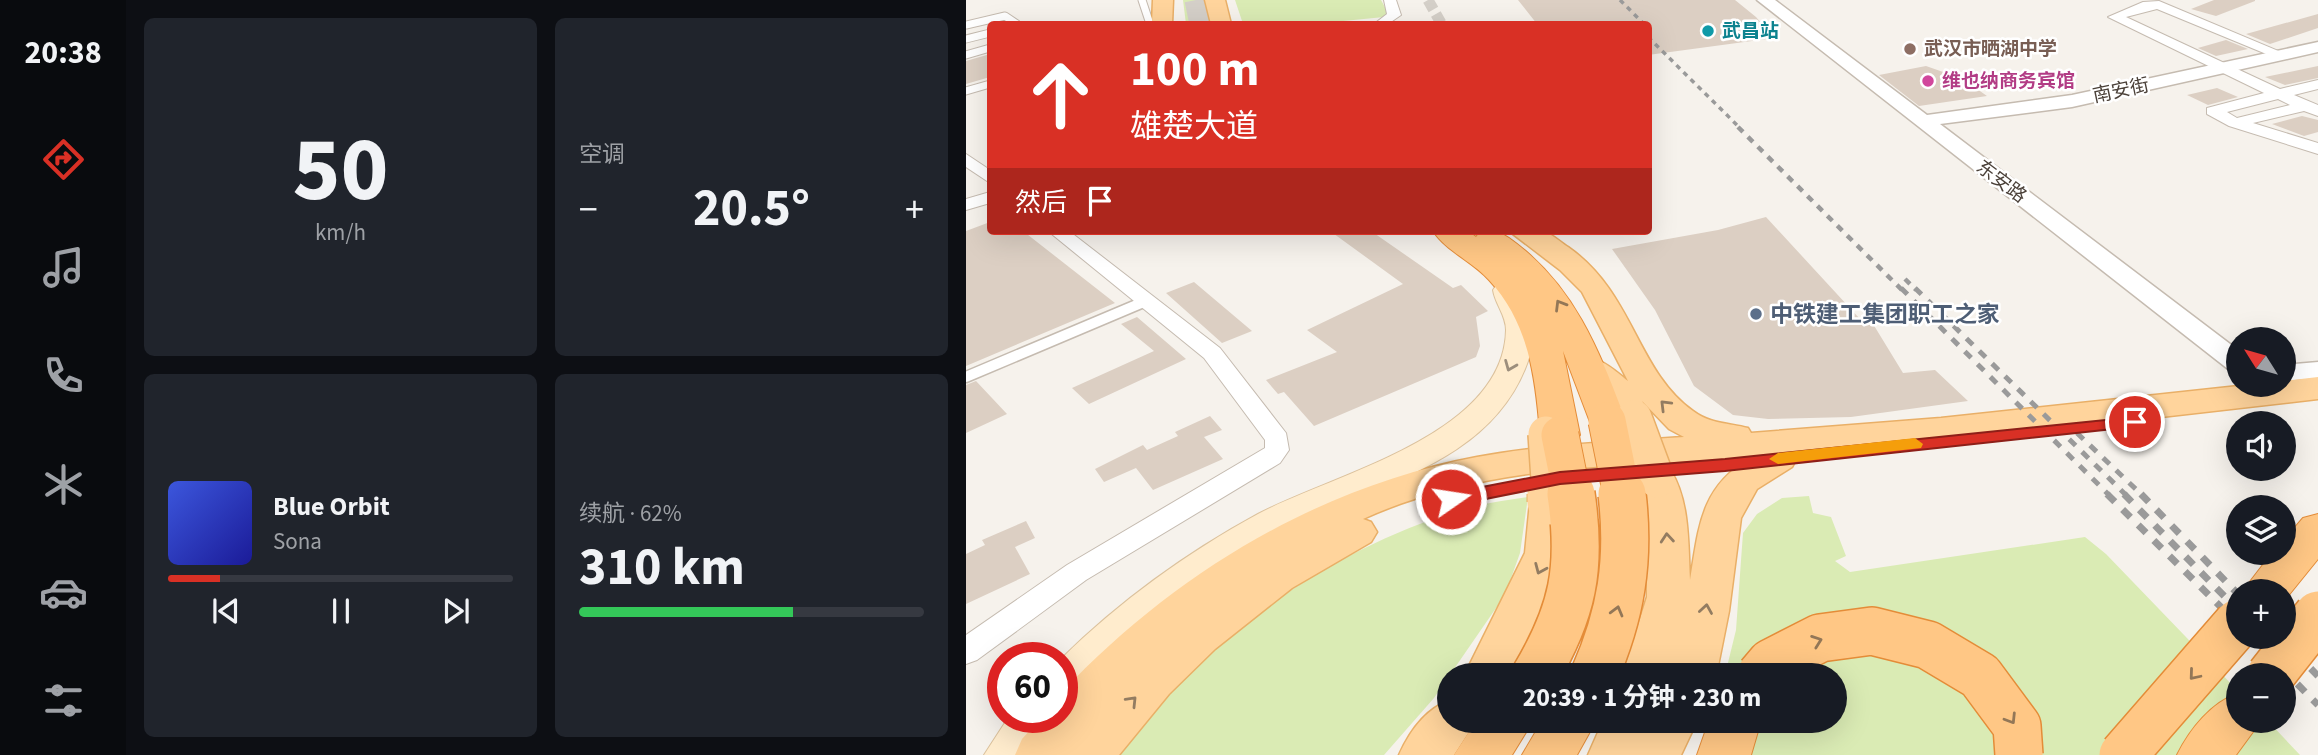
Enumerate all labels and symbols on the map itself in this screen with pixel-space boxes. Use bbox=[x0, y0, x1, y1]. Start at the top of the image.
place label: 武昌站 bbox=[1722, 18, 1779, 45]
marker: 武昌站 bbox=[1700, 23, 1716, 39]
place label: 武汉市晒湖中学 bbox=[1924, 36, 2057, 63]
marker: 武汉市晒湖中学 bbox=[1902, 41, 1918, 57]
place label: 维也纳商务宾馆 bbox=[1942, 68, 2075, 95]
street label: 南安街 bbox=[2090, 72, 2152, 110]
marker: 维也纳商务宾馆 bbox=[1920, 73, 1936, 89]
street label: 东安路 bbox=[1970, 154, 2032, 210]
place label: 中铁建工集团职工之家 bbox=[1770, 298, 2000, 331]
one-way arrow bbox=[1556, 300, 1569, 313]
marker: 中铁建工集团职工之家 bbox=[1748, 306, 1764, 322]
north arrow bbox=[2226, 327, 2296, 397]
one-way arrow bbox=[1505, 359, 1519, 371]
pin bbox=[2105, 392, 2165, 452]
one-way arrow bbox=[1661, 401, 1674, 414]
position arrow bbox=[1414, 462, 1488, 536]
one-way arrow bbox=[1660, 532, 1675, 543]
one-way arrow bbox=[1534, 562, 1548, 574]
one-way arrow bbox=[1698, 603, 1713, 615]
one-way arrow bbox=[1609, 605, 1623, 617]
one-way arrow bbox=[1810, 635, 1823, 649]
speed limit sign: 60 bbox=[987, 642, 1078, 733]
one-way arrow bbox=[2190, 667, 2202, 680]
one-way arrow bbox=[1124, 696, 1137, 709]
one-way arrow bbox=[2002, 712, 2015, 725]

